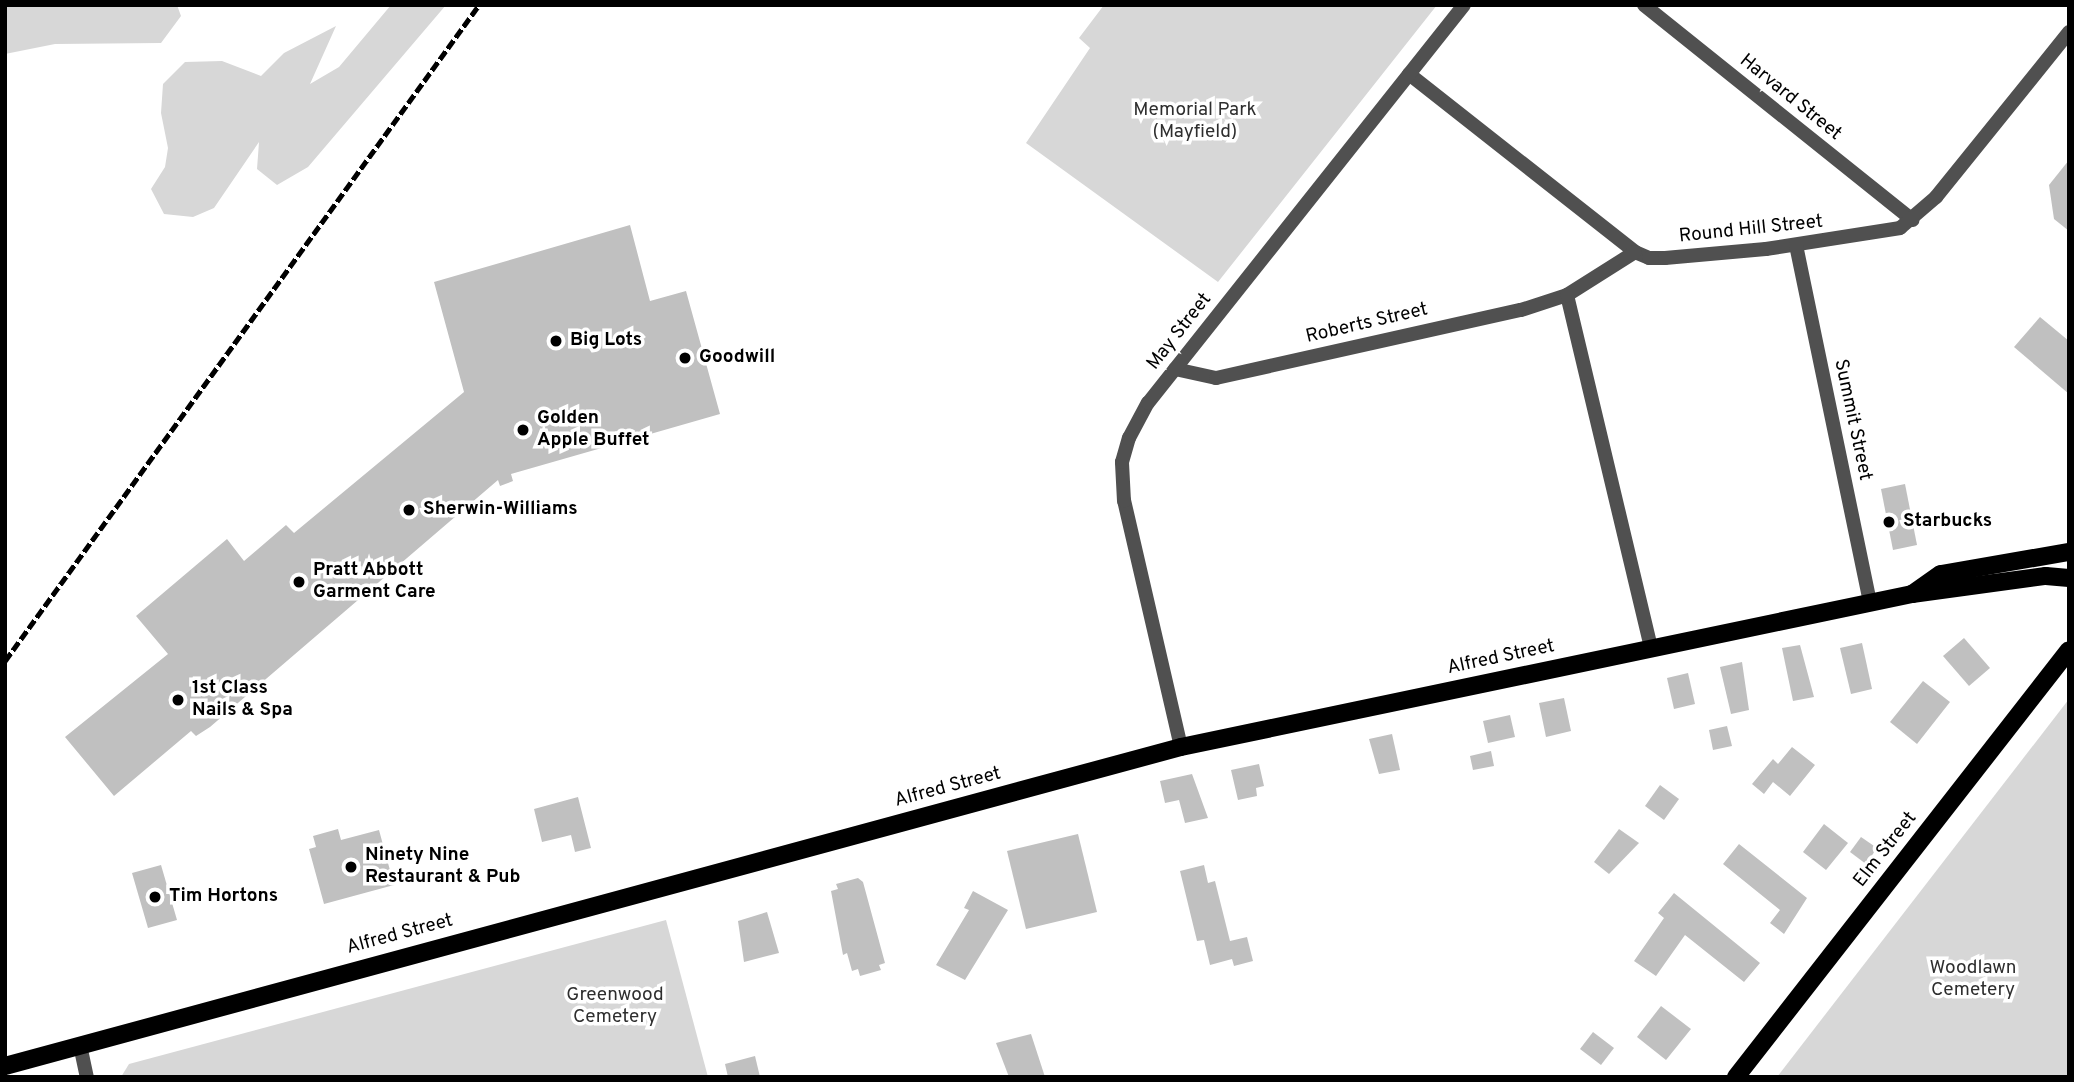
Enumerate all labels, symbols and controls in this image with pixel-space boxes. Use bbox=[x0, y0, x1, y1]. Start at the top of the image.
street label: Harvard Street bbox=[1734, 50, 1846, 146]
park label: Memorial Park (Mayfield) bbox=[1133, 100, 1257, 144]
street label: Round Hill Street bbox=[1678, 211, 1824, 249]
street label: May Street bbox=[1143, 289, 1217, 375]
street label: Roberts Street bbox=[1304, 299, 1430, 349]
place label: Big Lots bbox=[570, 330, 642, 352]
marker: Big Lots bbox=[548, 333, 564, 349]
place label: Goodwill bbox=[699, 347, 775, 369]
marker: Goodwill bbox=[677, 350, 693, 366]
street label: Summit Street bbox=[1828, 357, 1876, 483]
place label: Golden Apple Buffet bbox=[537, 408, 650, 452]
marker: Golden Apple Buffet bbox=[515, 422, 531, 438]
place label: Sherwin-Williams bbox=[423, 499, 578, 521]
marker: Sherwin-Williams bbox=[401, 502, 417, 518]
place label: Starbucks bbox=[1903, 511, 1992, 533]
marker: Starbucks bbox=[1881, 514, 1897, 530]
place label: Pratt Abbott Garment Care bbox=[313, 560, 436, 604]
marker: Pratt Abbott Garment Care bbox=[291, 574, 307, 590]
street label: Alfred Street bbox=[1445, 636, 1557, 680]
place label: 1st Class Nails & Spa bbox=[192, 678, 293, 722]
marker: 1st Class Nails & Spa bbox=[170, 692, 186, 708]
street label: Alfred Street bbox=[892, 763, 1004, 813]
street label: Elm Street bbox=[1850, 808, 1922, 892]
place label: Ninety Nine Restaurant & Pub bbox=[365, 845, 520, 889]
marker: Ninety Nine Restaurant & Pub bbox=[343, 859, 359, 875]
place label: Tim Hortons bbox=[169, 886, 278, 908]
marker: Tim Hortons bbox=[147, 889, 163, 905]
street label: Alfred Street bbox=[344, 910, 456, 960]
park label: Woodlawn Cemetery bbox=[1929, 958, 2017, 1002]
park label: Greenwood Cemetery bbox=[566, 985, 664, 1029]

